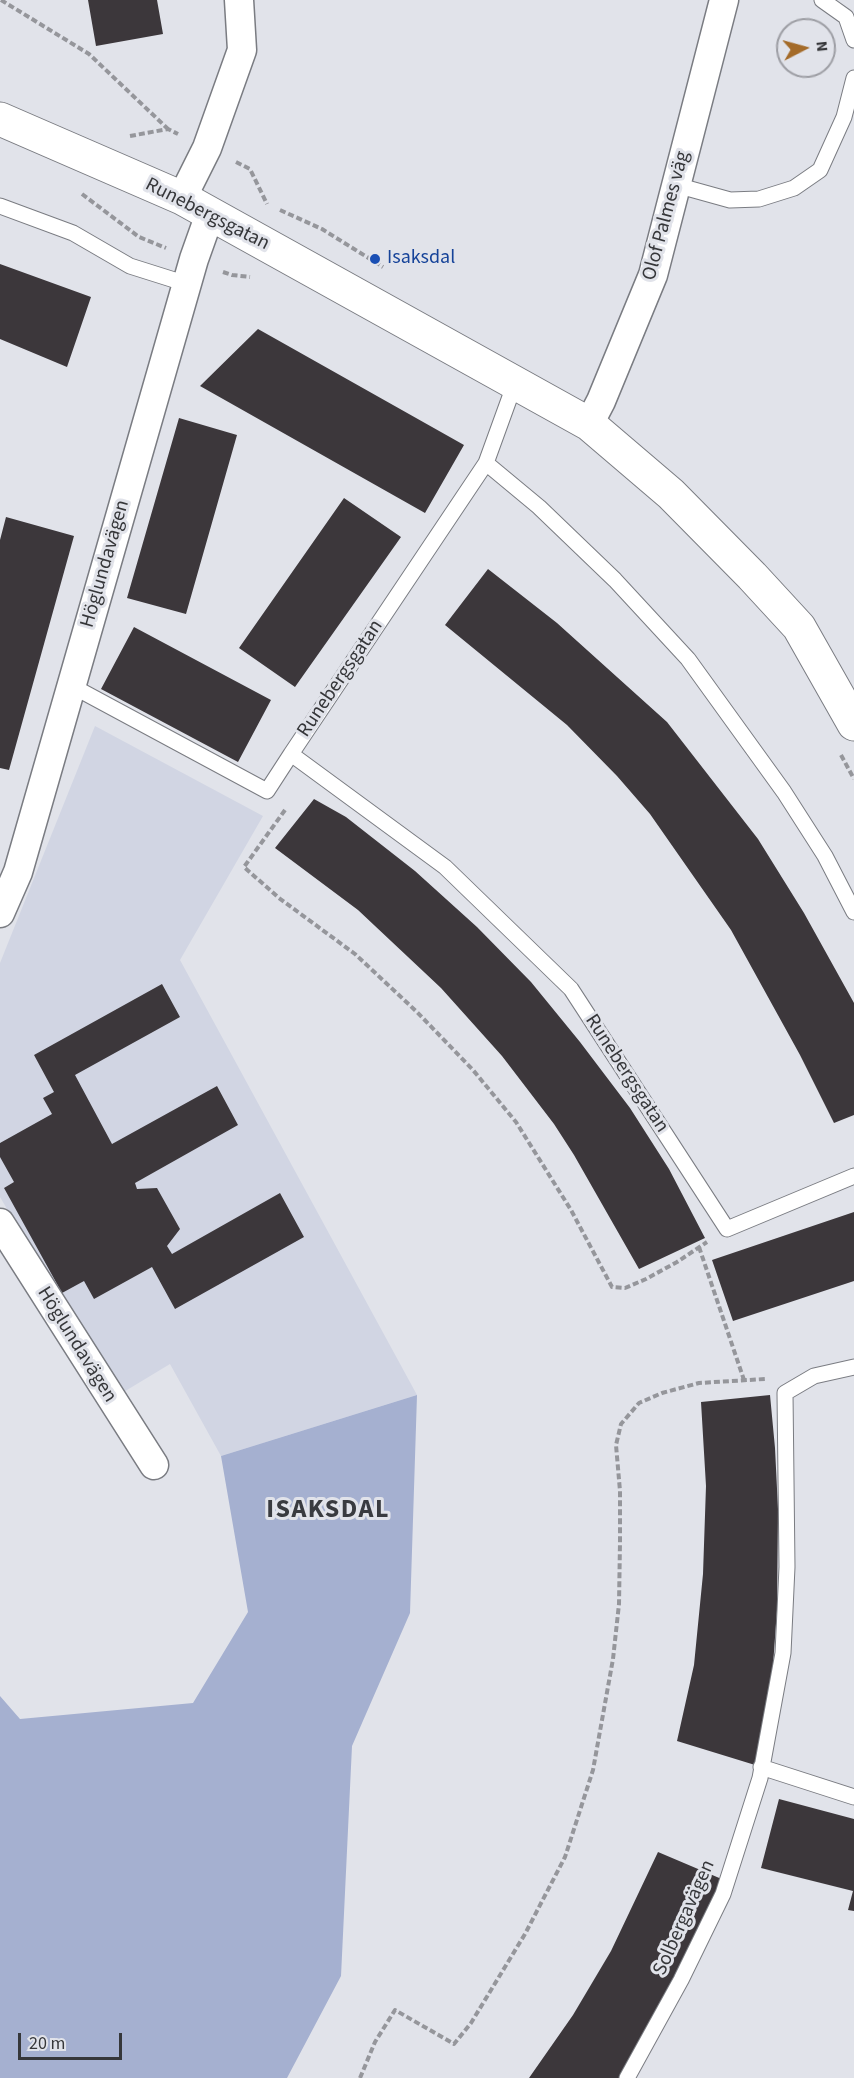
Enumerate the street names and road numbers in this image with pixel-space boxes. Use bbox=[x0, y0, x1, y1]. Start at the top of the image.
street label: Olof Palmes väg bbox=[638, 149, 696, 283]
street label: Runebergsgatan bbox=[141, 173, 273, 257]
street label: Höglundavägen bbox=[76, 497, 136, 631]
street label: Runebergsgatan bbox=[293, 616, 389, 742]
street label: Runebergsgatan bbox=[579, 1010, 673, 1138]
street label: Höglundavägen bbox=[31, 1283, 121, 1407]
street label: Solbergavägen bbox=[649, 1857, 721, 1979]

